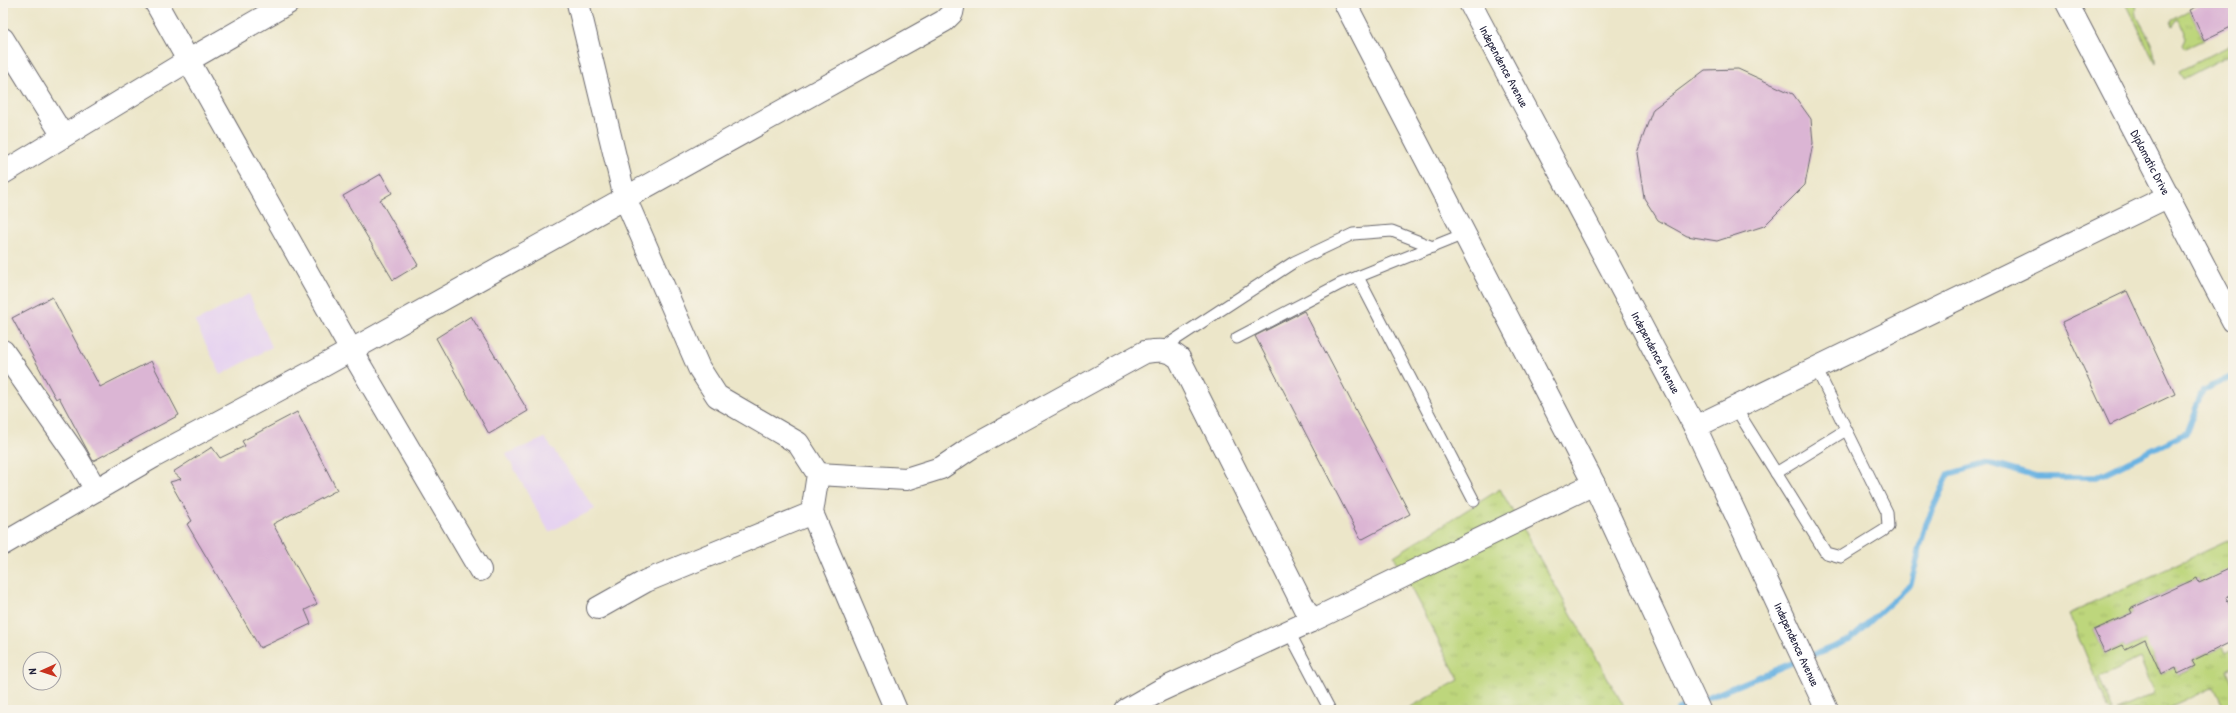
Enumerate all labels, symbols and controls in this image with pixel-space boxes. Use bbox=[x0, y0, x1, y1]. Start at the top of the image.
street label: Independence Avenue bbox=[1475, 22, 1533, 111]
street label: Diplomatic Drive bbox=[2127, 127, 2175, 198]
street label: Independence Avenue bbox=[1627, 309, 1685, 397]
street label: Independence Avenue bbox=[1770, 600, 1824, 689]
north arrow bbox=[22, 651, 62, 691]
text: N bbox=[25, 668, 39, 675]

